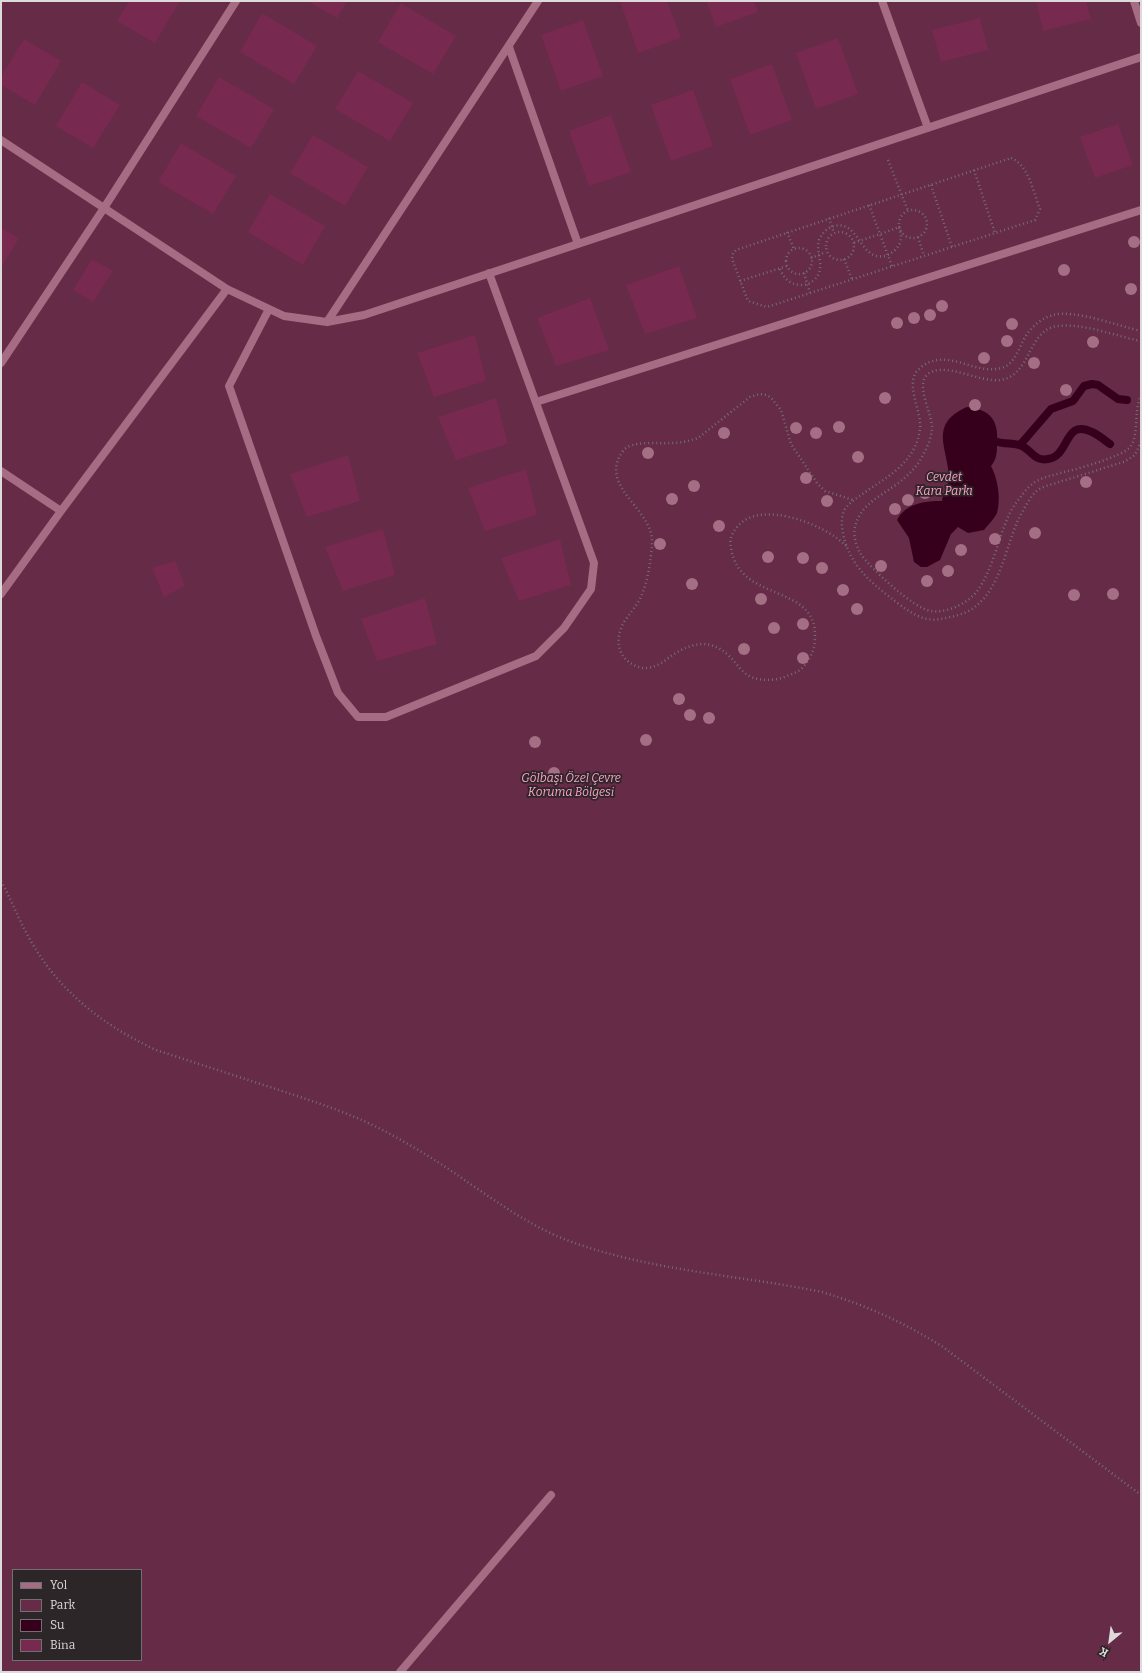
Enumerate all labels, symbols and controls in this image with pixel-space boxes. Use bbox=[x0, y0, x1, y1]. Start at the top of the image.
park label: Cevdet Kara Parkı bbox=[915, 471, 973, 499]
park label: Gölbaşı Özel Çevre Koruma Bölgesi bbox=[521, 772, 621, 800]
legend bbox=[12, 1569, 142, 1661]
text: Yol bbox=[50, 1578, 67, 1592]
text: Park bbox=[50, 1598, 75, 1612]
text: Su bbox=[50, 1618, 64, 1632]
north arrow bbox=[1090, 1621, 1130, 1661]
text: Bina bbox=[50, 1638, 75, 1652]
text: K bbox=[1097, 1644, 1111, 1660]

